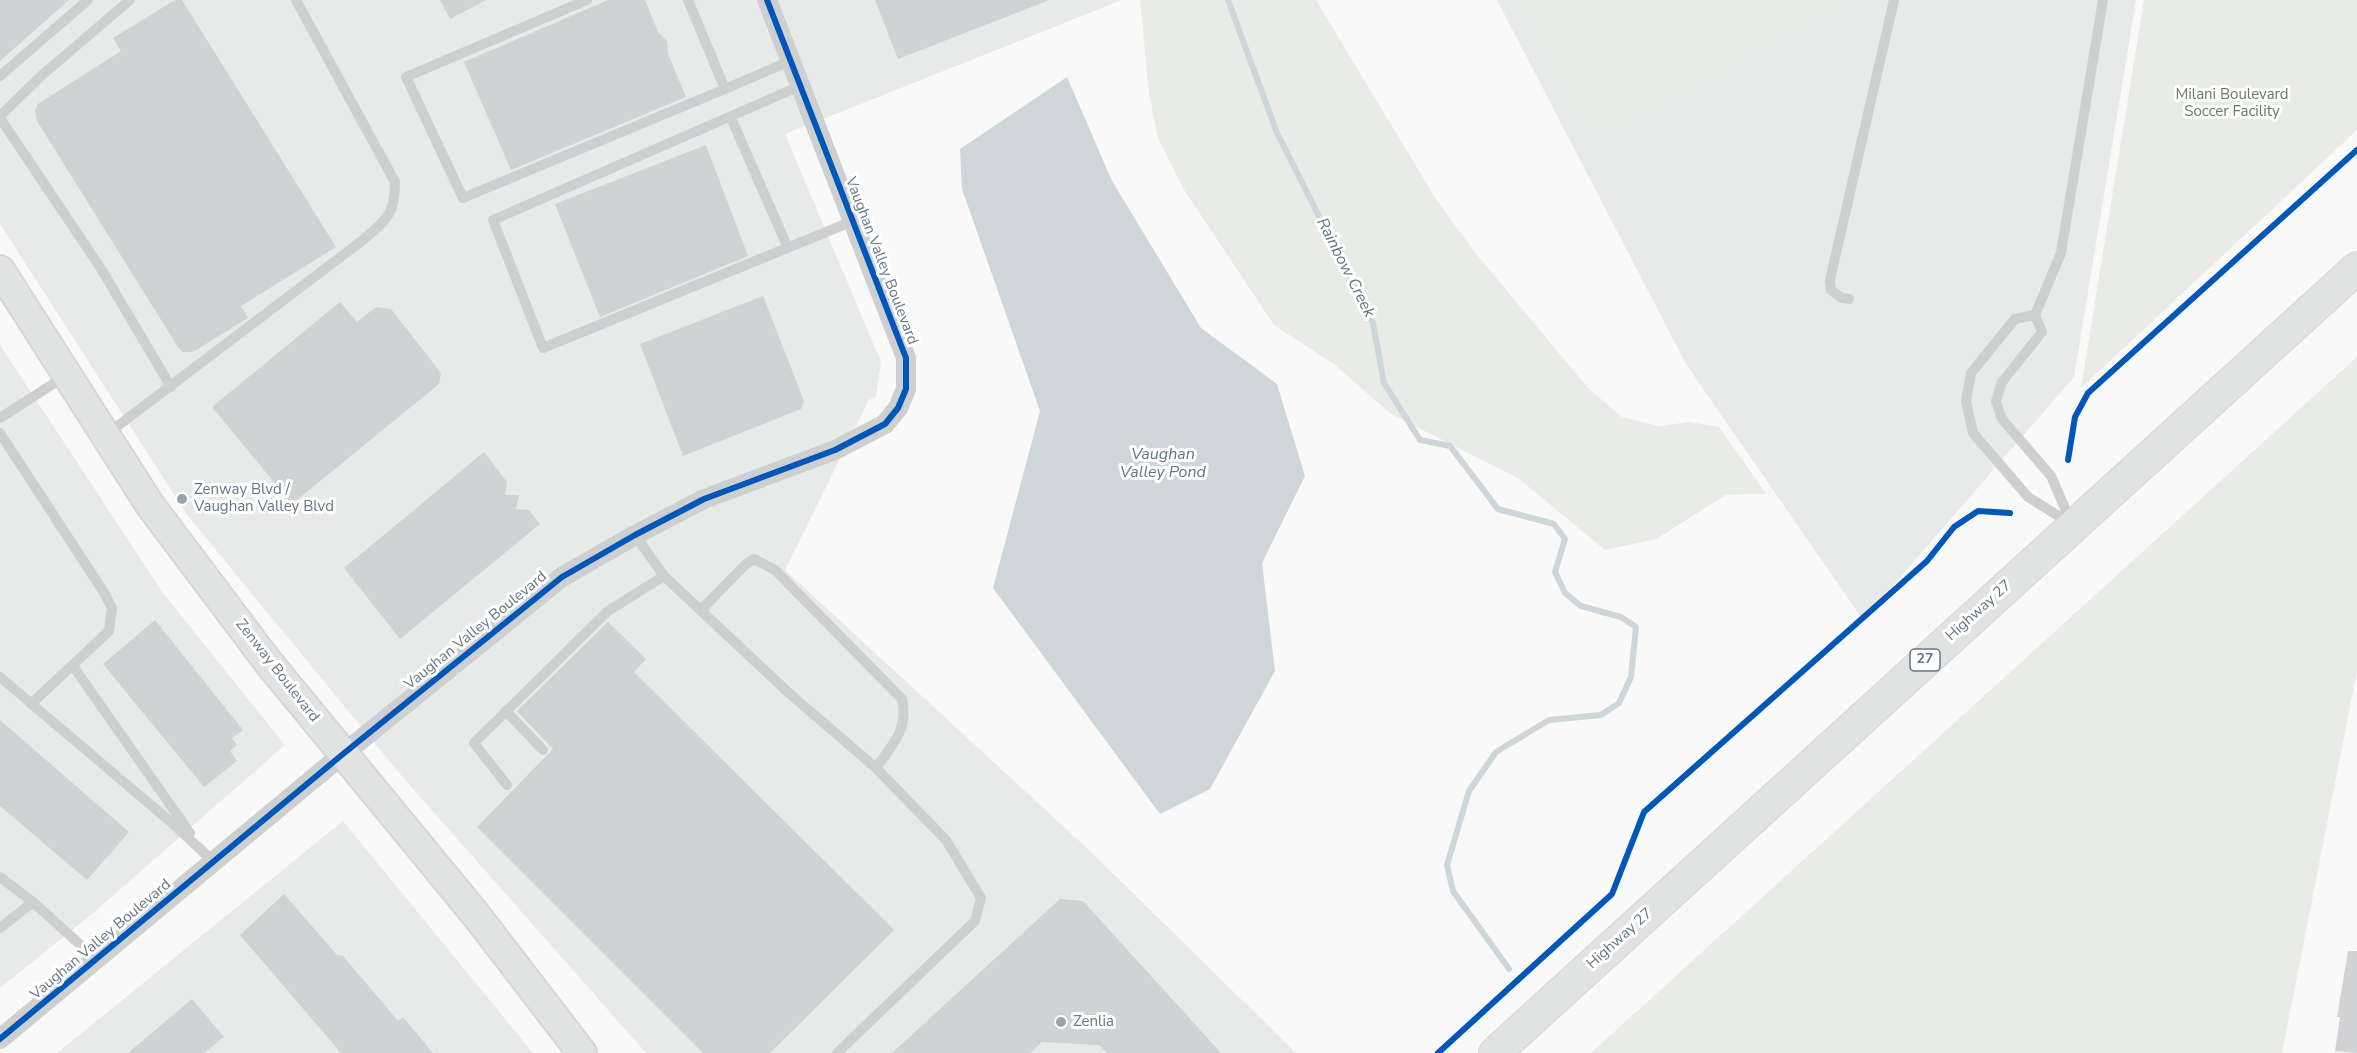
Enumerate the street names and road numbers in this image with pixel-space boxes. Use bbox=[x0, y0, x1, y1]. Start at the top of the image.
street label: Vaughan Valley Boulevard bbox=[841, 175, 921, 347]
street label: Vaughan Valley Boulevard bbox=[401, 568, 551, 694]
street label: Highway 27 bbox=[1942, 577, 2016, 645]
street label: Zenway Boulevard bbox=[231, 616, 323, 726]
road number: 27 bbox=[1910, 649, 1940, 671]
street label: Vaughan Valley Boulevard bbox=[27, 876, 175, 1004]
street label: Highway 27 bbox=[1583, 905, 1657, 973]

